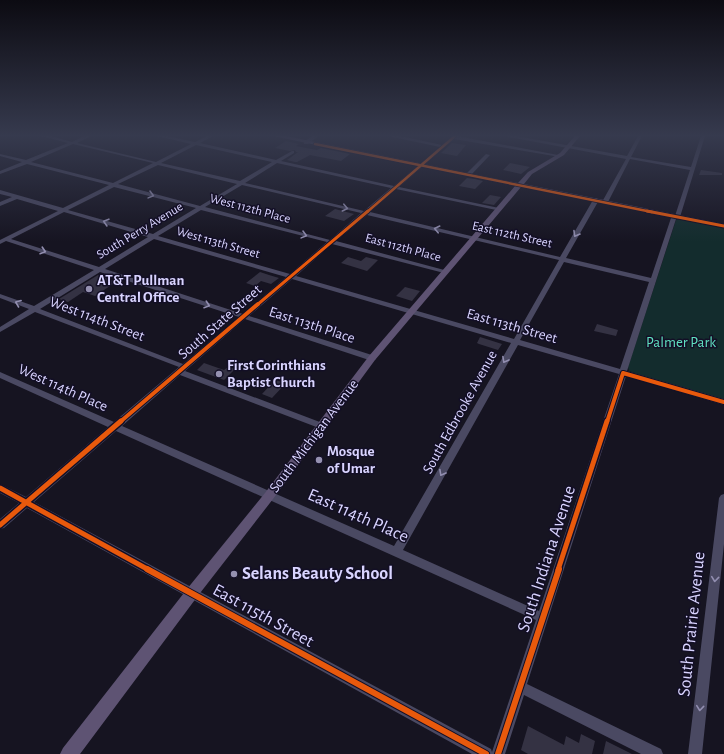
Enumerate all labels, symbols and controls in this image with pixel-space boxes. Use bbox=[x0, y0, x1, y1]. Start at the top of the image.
one-way arrow bbox=[148, 190, 155, 199]
street label: West 112th Place bbox=[208, 192, 292, 226]
street label: South Perry Avenue bbox=[95, 200, 185, 262]
one-way arrow bbox=[342, 203, 348, 211]
one-way arrow bbox=[103, 218, 110, 227]
street label: East 112th Street bbox=[471, 219, 553, 251]
street label: West 113th Street bbox=[175, 225, 261, 261]
one-way arrow bbox=[433, 226, 440, 234]
one-way arrow bbox=[301, 230, 308, 239]
one-way arrow bbox=[574, 230, 581, 237]
street label: East 112th Place bbox=[364, 232, 442, 264]
one-way arrow bbox=[40, 246, 47, 255]
place label: AT&T Pullman Central Office bbox=[97, 273, 184, 305]
street label: South State Street bbox=[175, 282, 265, 362]
marker: AT&T Pullman Central Office bbox=[84, 284, 94, 294]
street label: West 114th Street bbox=[47, 294, 147, 344]
one-way arrow bbox=[15, 299, 22, 307]
one-way arrow bbox=[203, 300, 210, 309]
street label: East 113th Place bbox=[267, 304, 357, 346]
street label: East 113th Street bbox=[465, 306, 559, 346]
park label: Palmer Park bbox=[646, 335, 716, 350]
street label: South Edbrooke Avenue bbox=[420, 348, 500, 476]
one-way arrow bbox=[503, 355, 510, 363]
place label: First Corinthians Baptist Church bbox=[227, 358, 326, 390]
street label: West 114th Place bbox=[16, 362, 110, 414]
marker: First Corinthians Baptist Church bbox=[214, 369, 224, 379]
street label: South Michigan Avenue bbox=[267, 377, 361, 495]
place label: Mosque of Umar bbox=[327, 444, 376, 476]
marker: Mosque of Umar bbox=[314, 455, 324, 465]
one-way arrow bbox=[439, 469, 446, 476]
street label: South Indiana Avenue bbox=[515, 483, 579, 635]
street label: East 114th Place bbox=[305, 486, 411, 546]
street label: South Prairie Avenue bbox=[675, 551, 709, 697]
place label: Selans Beauty School bbox=[242, 565, 393, 583]
marker: Selans Beauty School bbox=[229, 569, 239, 579]
one-way arrow bbox=[711, 576, 720, 582]
street label: East 115th Street bbox=[210, 581, 317, 651]
one-way arrow bbox=[696, 705, 705, 711]

